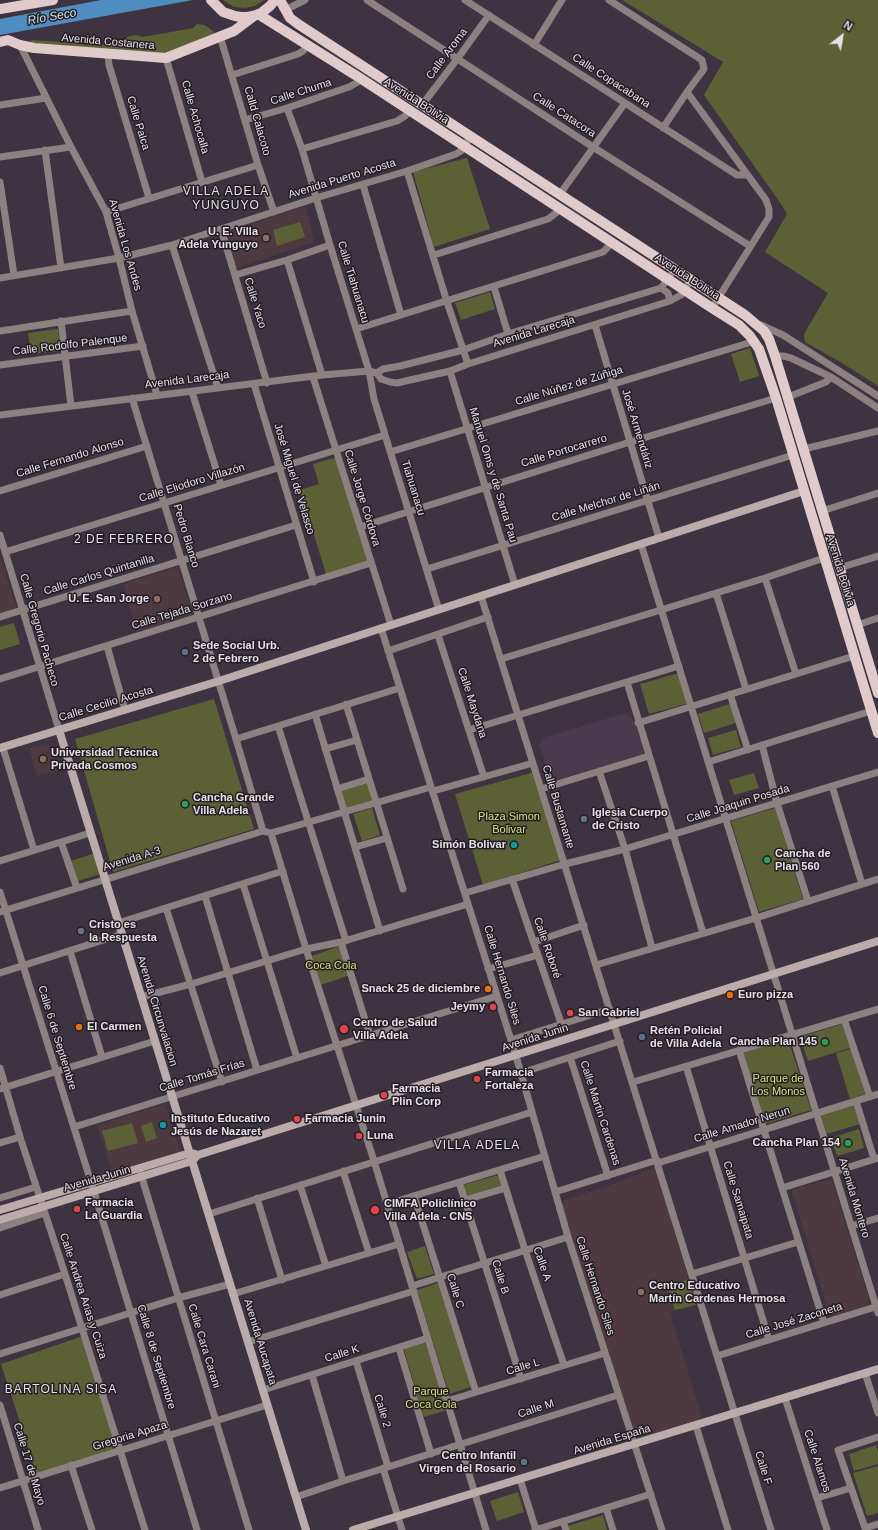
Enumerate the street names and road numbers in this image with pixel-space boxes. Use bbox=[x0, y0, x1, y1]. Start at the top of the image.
street label: Calle Aroma bbox=[424, 26, 470, 82]
street label: Avenida Costanera bbox=[61, 31, 155, 53]
street label: Calle Copacabana bbox=[569, 51, 653, 111]
street label: Avenida Bolivia bbox=[381, 75, 451, 127]
street label: Calle Chuma bbox=[269, 76, 333, 108]
street label: Calle Achocalla bbox=[178, 79, 212, 155]
street label: Calld Calacoto bbox=[241, 85, 273, 157]
street label: Calle Catacora bbox=[530, 90, 598, 140]
street label: Calle Palca bbox=[124, 94, 152, 152]
street label: Avenida Puerto Acosta bbox=[287, 156, 397, 202]
street label: Avenida Los Andes bbox=[106, 198, 144, 292]
street label: Calle Tiahuanacu bbox=[334, 239, 372, 325]
street label: Avenida Bolivia bbox=[652, 251, 722, 303]
street label: Calle Yaco bbox=[241, 276, 269, 330]
street label: Avenida Larecaja bbox=[492, 313, 576, 351]
street label: Calle Rodolfo Palenque bbox=[12, 331, 128, 359]
street label: Calle Núñez de Zúñiga bbox=[514, 363, 624, 409]
street label: Avenida Larecaja bbox=[144, 368, 230, 392]
street label: José Armendáriz bbox=[619, 388, 655, 470]
street label: Manuel Oms y de Santa Pau bbox=[466, 406, 520, 544]
street label: José Miguel de Velasco bbox=[271, 422, 317, 536]
street label: Calle Portocarrero bbox=[519, 432, 609, 470]
street label: Calle Fernando Alonso bbox=[15, 435, 125, 481]
street label: Calle Jorge Córdova bbox=[341, 448, 383, 548]
street label: Tiahuanacu bbox=[398, 459, 428, 517]
street label: Calle Eliodoro Villazón bbox=[138, 461, 246, 505]
street label: Calle Melchor de Liñán bbox=[550, 479, 662, 525]
street label: Pedro Blanco bbox=[170, 502, 202, 570]
street label: Avenida Bolivia bbox=[823, 532, 857, 608]
street label: Calle Carlos Quintanilla bbox=[42, 552, 156, 598]
street label: Calle Gregorio Pacheco bbox=[17, 572, 61, 688]
street label: Calle Tejada Sorzano bbox=[130, 589, 234, 633]
street label: Calle Maydana bbox=[454, 666, 490, 740]
street label: Calle Cecilio Acosta bbox=[57, 683, 155, 725]
street label: Calle Bustamante bbox=[539, 764, 577, 850]
street label: Calle Joaquin Posada bbox=[685, 782, 791, 826]
street label: Avenida A-3 bbox=[102, 844, 162, 874]
street label: Calle Roboré bbox=[530, 915, 564, 981]
street label: Calle Hernando Siles bbox=[481, 924, 523, 1026]
street label: Avenida Circunvalacion bbox=[134, 954, 180, 1068]
street label: Calle 6 de Septiembre bbox=[35, 984, 79, 1092]
street label: Avenida Junin bbox=[500, 1021, 570, 1055]
street label: Calle Tomás Frías bbox=[158, 1057, 246, 1095]
street label: Calle Martin Cardenas bbox=[577, 1059, 623, 1167]
street label: Calle Amador Nerun bbox=[692, 1104, 792, 1146]
street label: Avenida Montero bbox=[836, 1156, 872, 1240]
street label: Calle Samaipata bbox=[720, 1159, 756, 1241]
street label: Avenida Junin bbox=[62, 1163, 132, 1195]
street label: Calle Andrea Arias y Cuiza bbox=[56, 1231, 110, 1361]
street label: Calle Hernando Siles bbox=[573, 1235, 617, 1337]
street label: Calle A bbox=[530, 1245, 554, 1283]
street label: Calle B bbox=[489, 1258, 511, 1296]
street label: Calle C bbox=[443, 1272, 467, 1310]
street label: Avenida Aucapata bbox=[241, 1297, 279, 1387]
street label: Calle José Zaconeta bbox=[744, 1300, 844, 1342]
street label: Calle Cara Carani bbox=[185, 1302, 223, 1390]
street label: Calle 8 de Septiembre bbox=[134, 1303, 178, 1411]
street label: Calle K bbox=[323, 1343, 361, 1365]
street label: Calle L bbox=[505, 1356, 541, 1378]
street label: Calle 2 bbox=[371, 1393, 393, 1429]
street label: Calle M bbox=[516, 1397, 556, 1421]
street label: Gregoria Apaza bbox=[91, 1418, 169, 1454]
street label: Calle 17 de Mayo bbox=[10, 1421, 48, 1507]
street label: Avenida España bbox=[572, 1422, 652, 1458]
street label: Calle Alamos bbox=[801, 1428, 833, 1494]
street label: Calle F bbox=[752, 1449, 774, 1487]

